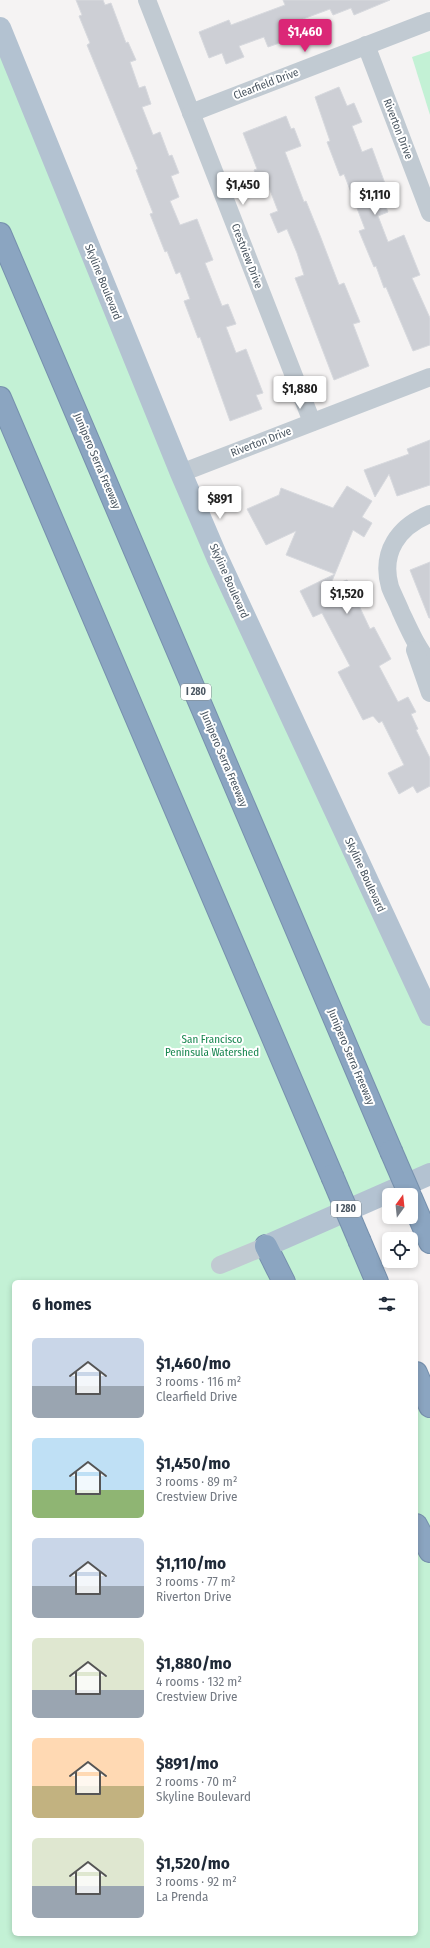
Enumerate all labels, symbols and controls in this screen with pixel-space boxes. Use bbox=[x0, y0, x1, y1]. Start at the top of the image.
pin: $1,460 bbox=[272, 19, 338, 53]
text: $1,460 bbox=[288, 24, 322, 39]
street label: Clearfield Drive bbox=[232, 66, 300, 102]
street label: Riverton Drive bbox=[381, 97, 415, 161]
pin: $1,450 bbox=[210, 172, 276, 206]
text: $1,450 bbox=[226, 177, 260, 192]
pin: $1,110 bbox=[342, 182, 408, 216]
text: $1,110 bbox=[359, 187, 391, 202]
street label: Crestview Drive bbox=[229, 222, 265, 290]
street label: Skyline Boulevard bbox=[82, 242, 124, 322]
pin: $1,880 bbox=[267, 376, 333, 410]
text: $1,880 bbox=[282, 381, 318, 396]
street label: Junipero Serra Freeway bbox=[71, 411, 123, 511]
street label: Riverton Drive bbox=[229, 425, 293, 459]
pin: $891 bbox=[196, 486, 244, 520]
text: $891 bbox=[207, 491, 233, 506]
street label: Skyline Boulevard bbox=[207, 542, 251, 620]
pin: $1,520 bbox=[314, 581, 380, 615]
text: $1,520 bbox=[330, 586, 364, 601]
road number: I 280 bbox=[181, 684, 211, 700]
street label: Junipero Serra Freeway bbox=[198, 709, 250, 809]
street label: Skyline Boulevard bbox=[342, 836, 388, 914]
street label: Junipero Serra Freeway bbox=[325, 1007, 377, 1107]
park label: San Francisco Peninsula Watershed bbox=[165, 1033, 259, 1059]
north arrow bbox=[382, 1188, 418, 1224]
map controls bbox=[382, 1188, 418, 1268]
road number: I 280 bbox=[331, 1201, 361, 1217]
button: locate bbox=[382, 1232, 418, 1268]
icon: filters bbox=[376, 1293, 398, 1315]
text: 6 homes bbox=[32, 1294, 91, 1315]
text: $1,460/mo bbox=[156, 1353, 231, 1374]
icon: home bbox=[64, 1354, 112, 1402]
text: 3 rooms · 116 m² bbox=[156, 1374, 241, 1389]
text: Clearfield Drive bbox=[156, 1389, 237, 1404]
text: $1,450/mo bbox=[156, 1453, 230, 1474]
icon: home bbox=[64, 1454, 112, 1502]
text: 3 rooms · 89 m² bbox=[156, 1474, 238, 1489]
text: Crestview Drive bbox=[156, 1489, 237, 1504]
text: $1,110/mo bbox=[156, 1553, 226, 1574]
icon: home bbox=[64, 1554, 112, 1602]
text: 3 rooms · 77 m² bbox=[156, 1574, 235, 1589]
text: Riverton Drive bbox=[156, 1589, 231, 1604]
text: $1,880/mo bbox=[156, 1653, 232, 1674]
icon: home bbox=[64, 1654, 112, 1702]
text: 4 rooms · 132 m² bbox=[156, 1674, 242, 1689]
text: Crestview Drive bbox=[156, 1689, 237, 1704]
text: $891/mo bbox=[156, 1753, 218, 1774]
icon: home bbox=[64, 1754, 112, 1802]
text: 2 rooms · 70 m² bbox=[156, 1774, 237, 1789]
text: Skyline Boulevard bbox=[156, 1789, 251, 1804]
text: $1,520/mo bbox=[156, 1853, 230, 1874]
icon: home bbox=[64, 1854, 112, 1902]
text: 3 rooms · 92 m² bbox=[156, 1874, 237, 1889]
text: La Prenda bbox=[156, 1889, 208, 1904]

